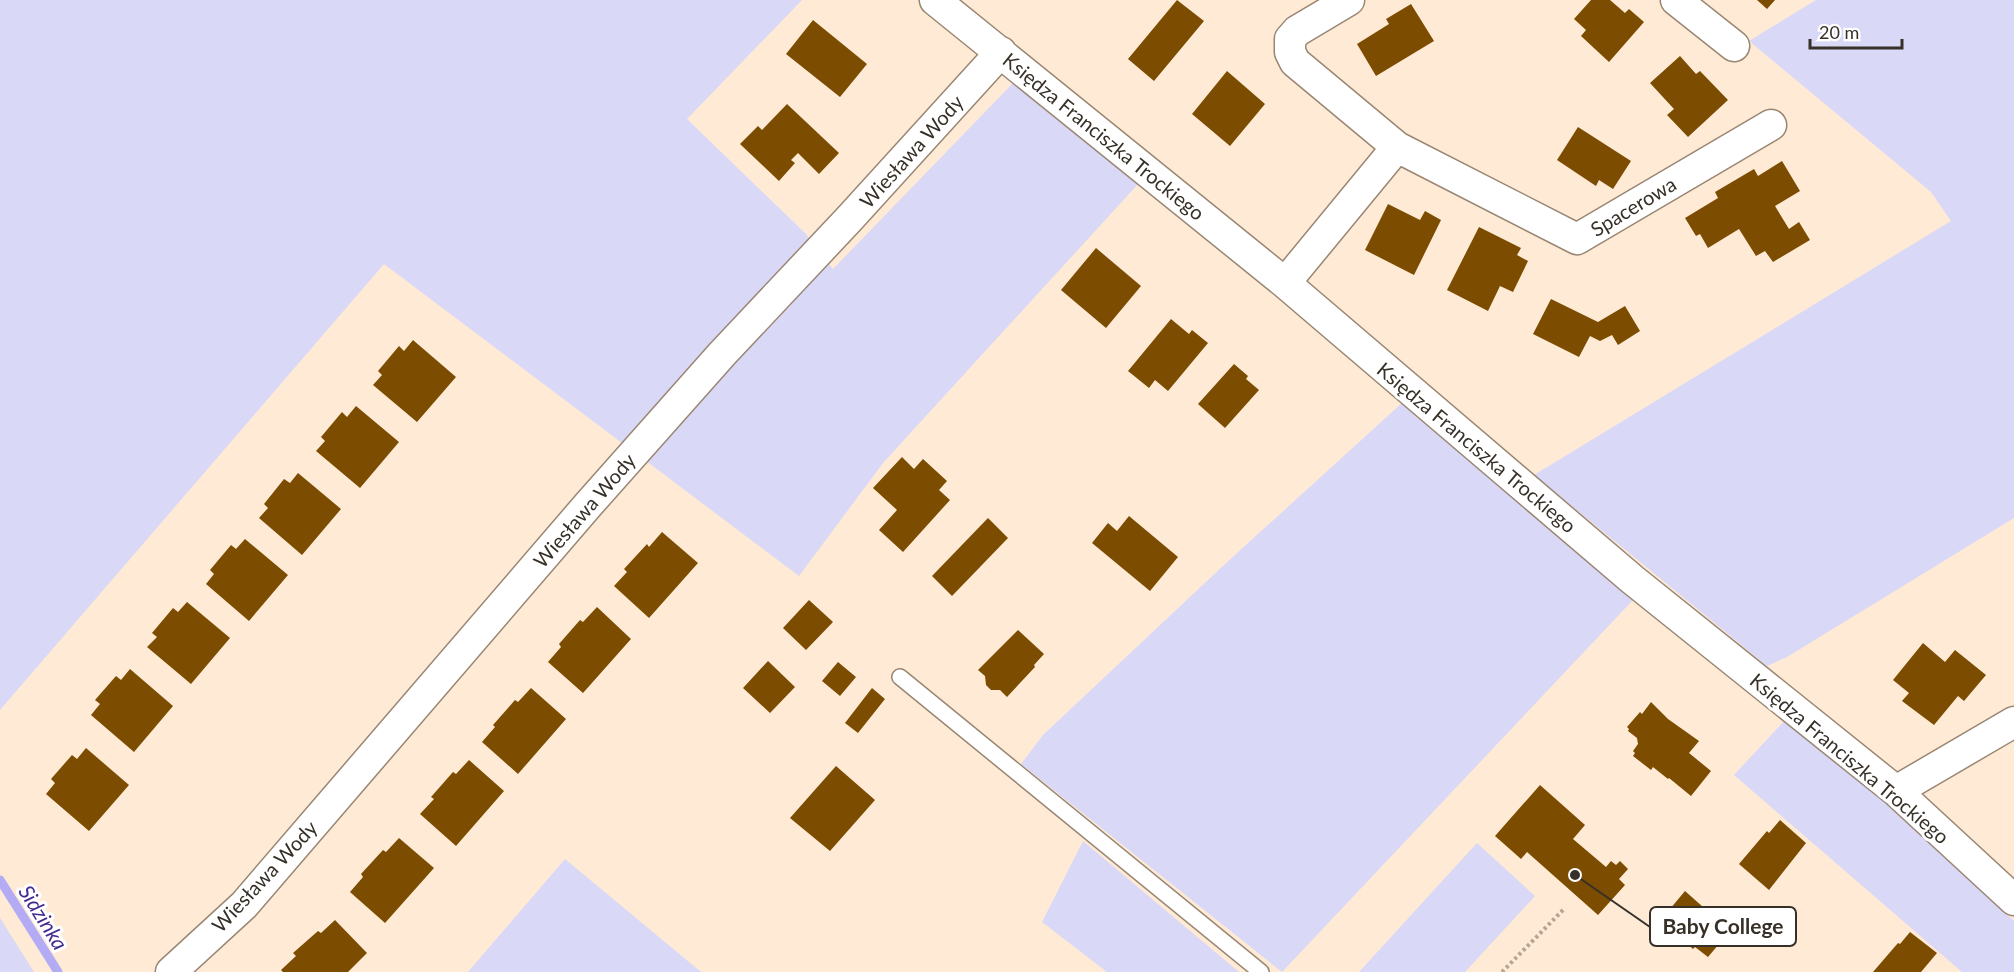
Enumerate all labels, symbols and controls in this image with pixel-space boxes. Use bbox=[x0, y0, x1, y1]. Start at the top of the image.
scale bar bbox=[1810, 12, 1902, 50]
text: 20 m bbox=[1819, 21, 1859, 43]
street label: Księdza Franciszka Trockiego bbox=[998, 47, 1210, 225]
street label: Wiesława Wody bbox=[854, 89, 968, 212]
street label: Spacerowa bbox=[1586, 171, 1680, 241]
street label: Księdza Franciszka Trockiego bbox=[1373, 357, 1581, 537]
street label: Wiesława Wody bbox=[528, 447, 641, 572]
street label: Księdza Franciszka Trockiego bbox=[1746, 668, 1954, 848]
street label: Wiesława Wody bbox=[206, 815, 322, 937]
water label: Sidzinka bbox=[14, 880, 74, 954]
callout: Baby College bbox=[1650, 907, 1796, 946]
text: Baby College bbox=[1662, 913, 1784, 938]

